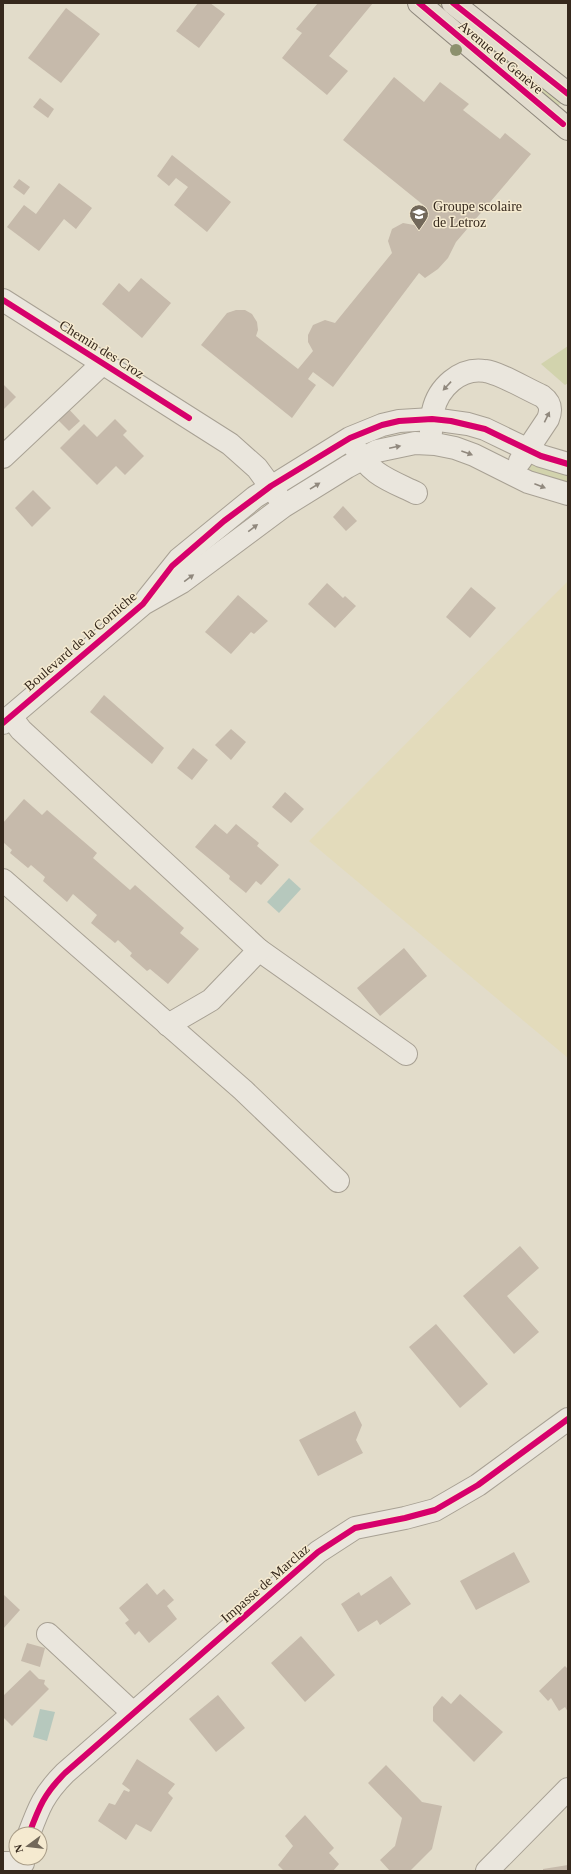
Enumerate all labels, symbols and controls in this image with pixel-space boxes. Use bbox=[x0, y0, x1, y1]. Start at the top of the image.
street label: Avenue de Genève bbox=[455, 18, 546, 97]
place label: Groupe scolaire de Letroz bbox=[433, 199, 522, 230]
school or university icon: Groupe scolaire de Letroz bbox=[408, 203, 430, 231]
street label: Chemin des Croz bbox=[57, 317, 147, 382]
one-way arrow bbox=[443, 381, 452, 390]
one-way arrow bbox=[544, 411, 550, 423]
one-way arrow bbox=[389, 443, 401, 449]
one-way arrow bbox=[462, 450, 474, 456]
one-way arrow bbox=[310, 482, 320, 490]
one-way arrow bbox=[534, 484, 546, 490]
one-way arrow bbox=[248, 524, 259, 532]
one-way arrow bbox=[183, 574, 194, 582]
street label: Boulevard de la Corniche bbox=[21, 589, 139, 694]
street label: Impasse de Marclaz bbox=[218, 1541, 312, 1626]
north arrow bbox=[8, 1826, 48, 1866]
text: N bbox=[12, 1843, 25, 1854]

